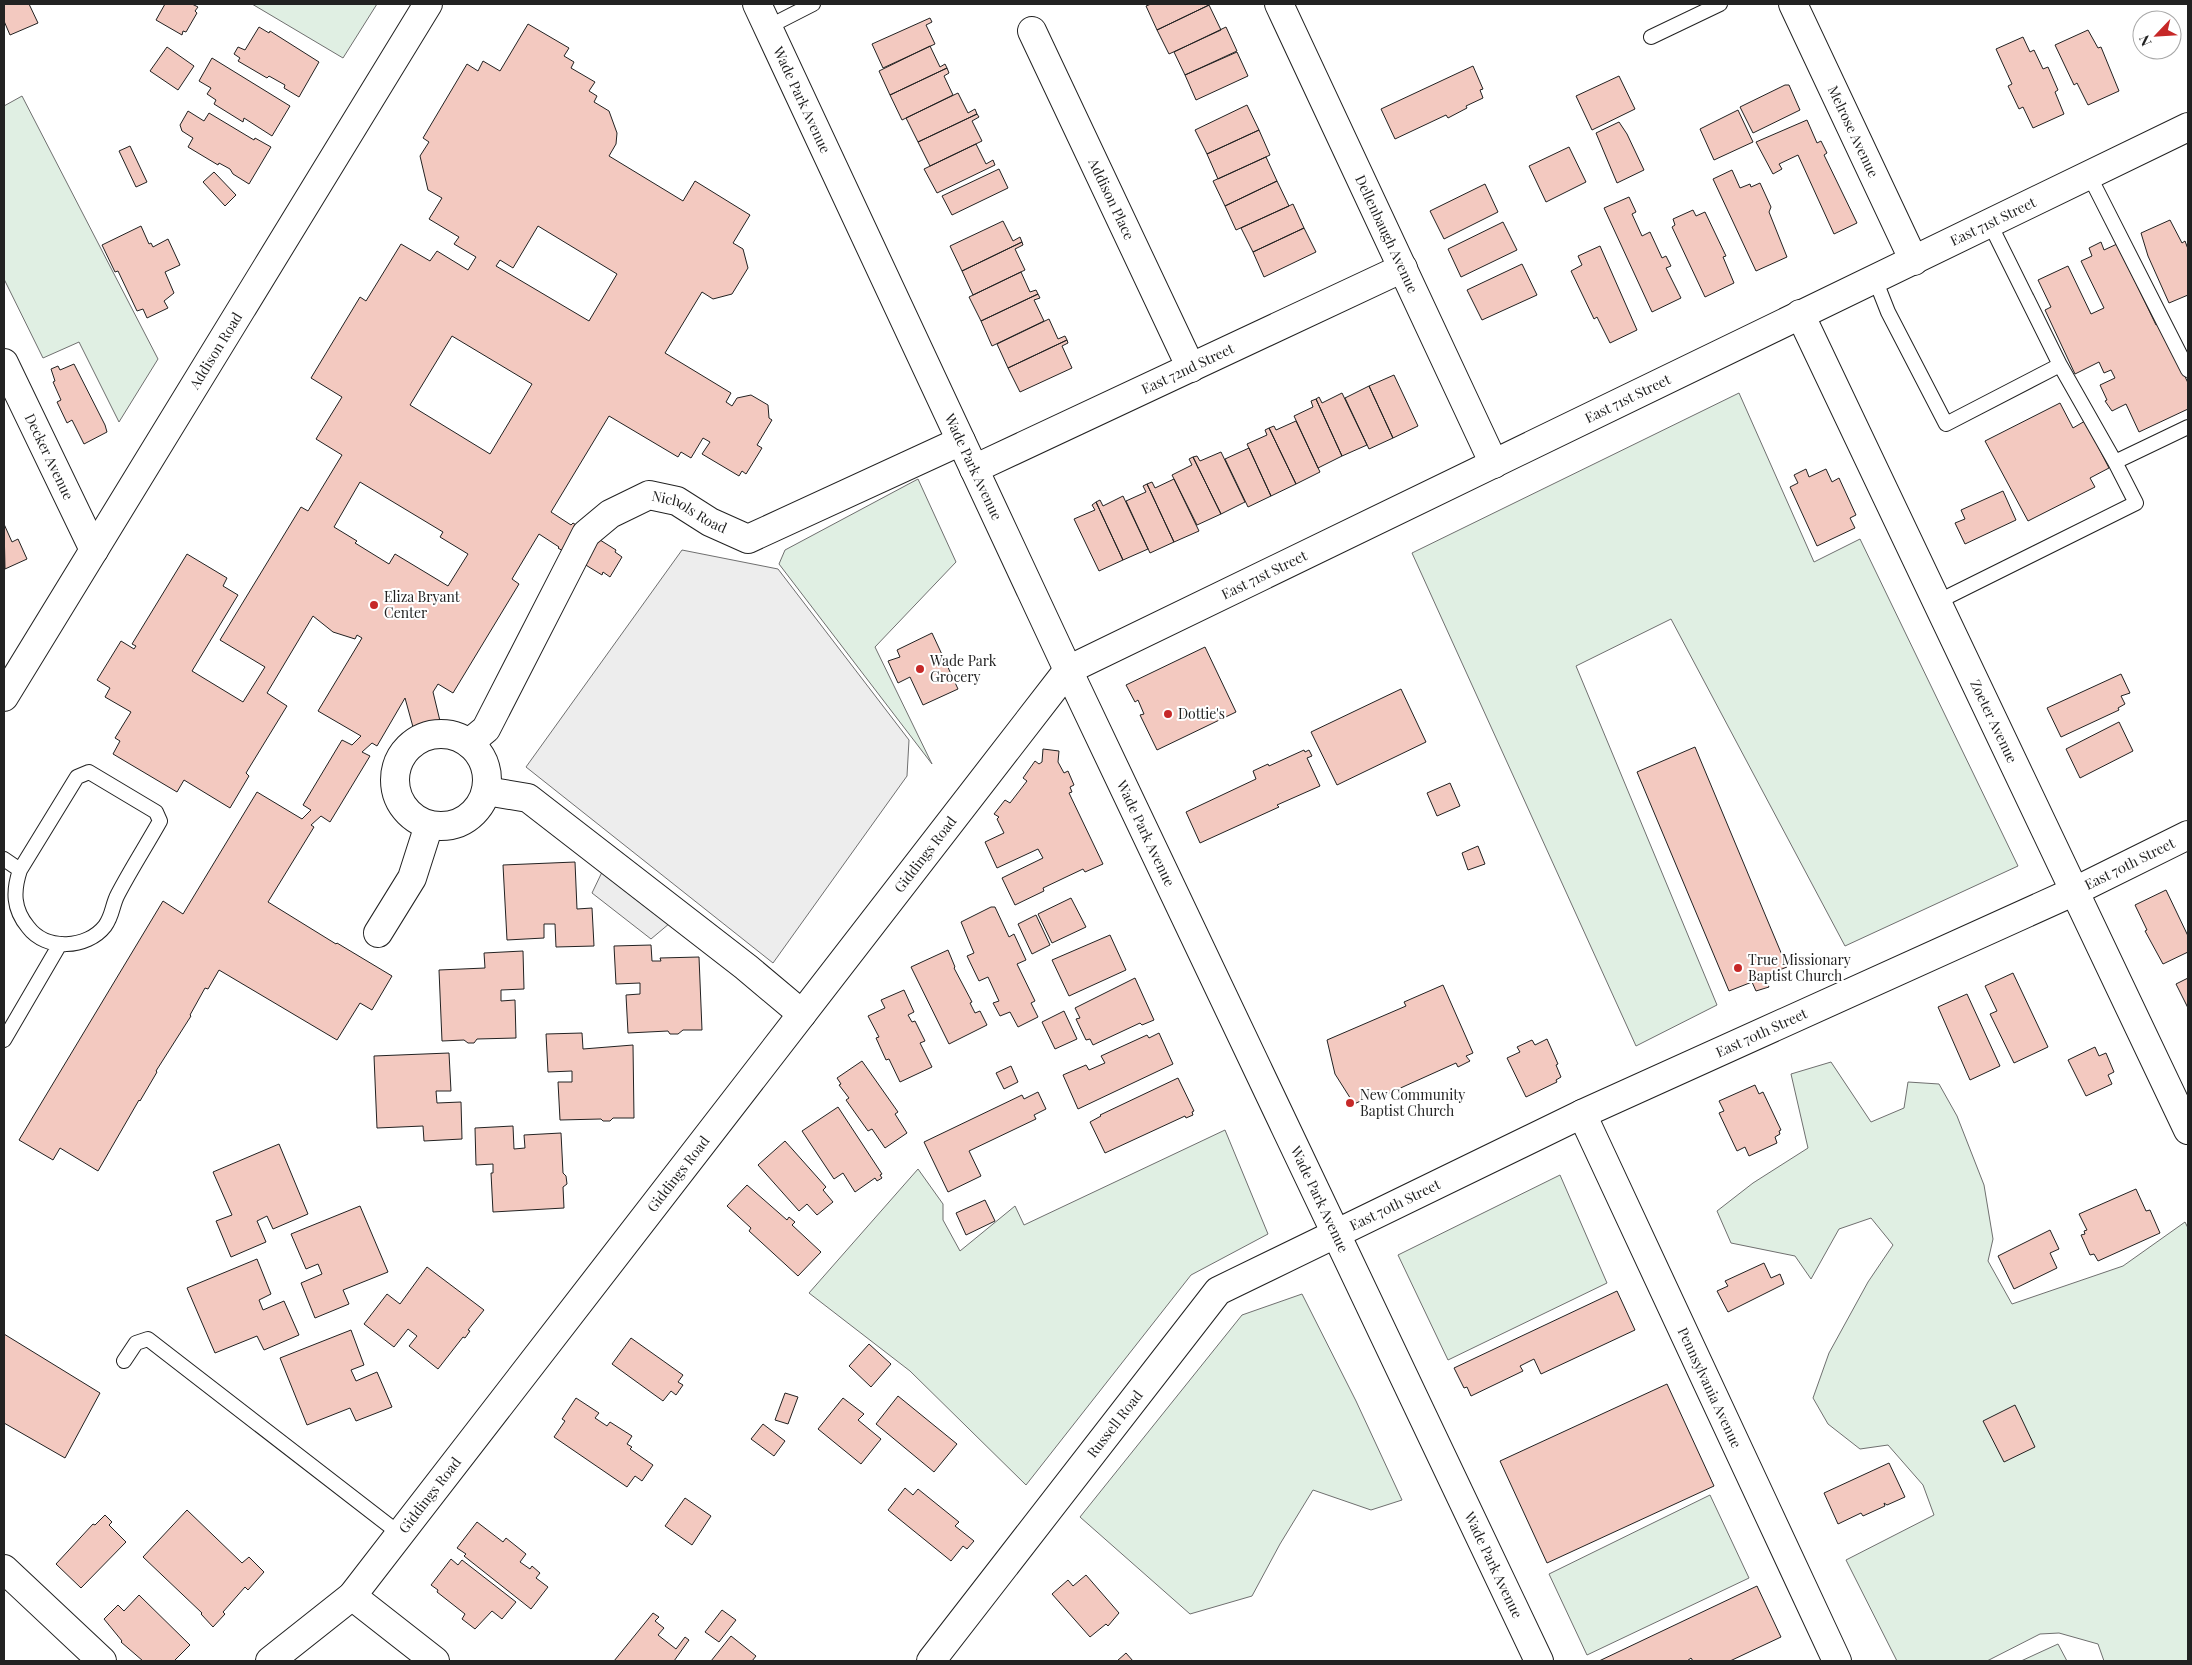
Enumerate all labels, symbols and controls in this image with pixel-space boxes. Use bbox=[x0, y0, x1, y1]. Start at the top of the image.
north arrow bbox=[2132, 10, 2182, 60]
text: N bbox=[2134, 32, 2156, 49]
street label: Wade Park Avenue bbox=[769, 43, 835, 156]
street label: Melrose Avenue bbox=[1824, 82, 1883, 180]
street label: Addison Place bbox=[1084, 154, 1139, 243]
street label: Dellenbaugh Avenue bbox=[1351, 172, 1423, 296]
street label: East 71st Street bbox=[1947, 192, 2040, 250]
street label: Addison Road bbox=[184, 308, 246, 393]
street label: East 72nd Street bbox=[1138, 338, 1238, 398]
street label: East 71st Street bbox=[1581, 369, 1674, 427]
street label: Decker Avenue bbox=[21, 410, 78, 503]
street label: Wade Park Avenue bbox=[940, 410, 1007, 523]
street label: Nichols Road bbox=[650, 486, 730, 537]
street label: East 71st Street bbox=[1218, 545, 1311, 603]
place label: Eliza Bryant Center bbox=[384, 587, 461, 622]
marker: Eliza Bryant Center bbox=[368, 599, 380, 611]
place label: Wade Park Grocery bbox=[929, 651, 997, 686]
marker: Wade Park Grocery bbox=[914, 663, 926, 675]
street label: Zoeter Avenue bbox=[1966, 676, 2022, 766]
place label: Dottie's bbox=[1178, 704, 1225, 723]
marker: Dottie's bbox=[1162, 708, 1174, 720]
street label: Wade Park Avenue bbox=[1112, 776, 1180, 889]
street label: Giddings Road bbox=[889, 812, 960, 896]
street label: East 70th Street bbox=[2081, 833, 2179, 894]
place label: True Missionary Baptist Church bbox=[1748, 950, 1851, 985]
marker: True Missionary Baptist Church bbox=[1732, 962, 1744, 974]
street label: East 70th Street bbox=[1713, 1003, 1811, 1061]
place label: New Community Baptist Church bbox=[1360, 1085, 1465, 1120]
marker: New Community Baptist Church bbox=[1344, 1097, 1356, 1109]
street label: Giddings Road bbox=[642, 1132, 713, 1216]
street label: Wade Park Avenue bbox=[1286, 1142, 1353, 1255]
street label: East 70th Street bbox=[1346, 1174, 1444, 1235]
street label: Pennsylvania Avenue bbox=[1674, 1324, 1746, 1451]
street label: Russell Road bbox=[1082, 1386, 1147, 1461]
street label: Giddings Road bbox=[394, 1453, 465, 1537]
street label: Wade Park Avenue bbox=[1460, 1508, 1527, 1621]

